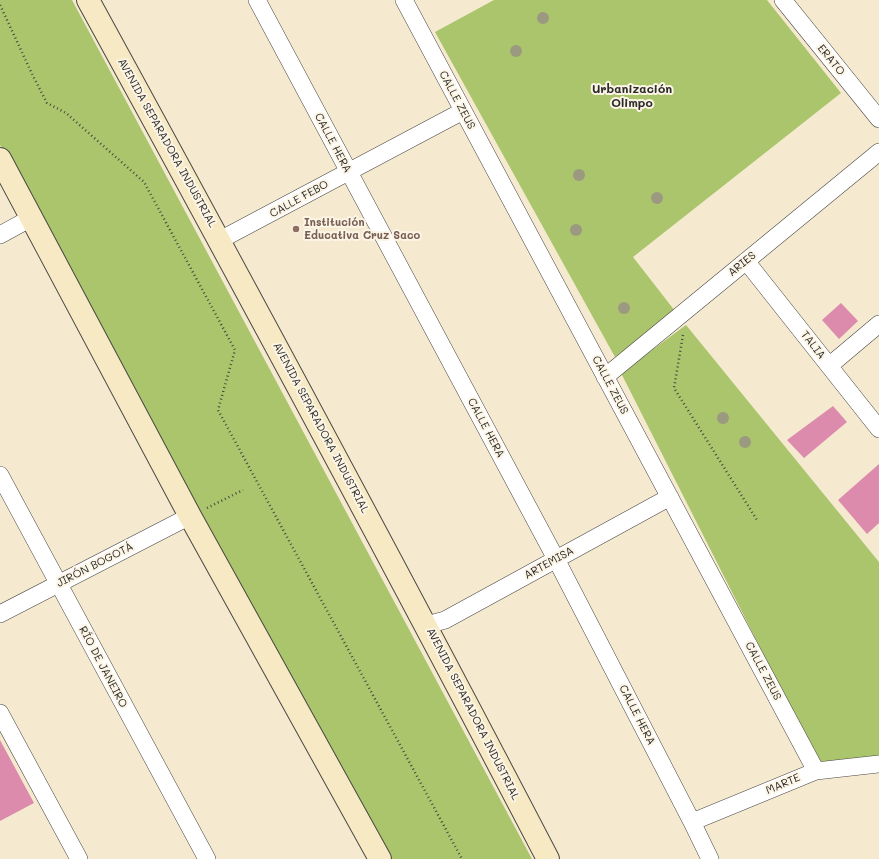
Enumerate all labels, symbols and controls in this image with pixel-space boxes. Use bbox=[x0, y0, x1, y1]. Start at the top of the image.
street label: ERATO bbox=[815, 42, 847, 78]
street label: AVENIDA SEPARADORA INDUSTRIAL bbox=[115, 56, 219, 230]
street label: CALLE ZEUS bbox=[436, 69, 478, 131]
district label: Urbanización Olimpo bbox=[592, 82, 672, 110]
street label: CALLE HERA bbox=[312, 111, 354, 175]
street label: CALLE FEBO bbox=[267, 178, 331, 220]
place label: Institución Educativa Cruz Saco bbox=[304, 216, 420, 242]
marker: Institución Educativa Cruz Saco bbox=[291, 224, 301, 234]
street label: ARIES bbox=[725, 249, 759, 279]
street label: TALIA bbox=[798, 328, 828, 362]
street label: AVENIDA SEPARADORA INDUSTRIAL bbox=[270, 340, 372, 516]
street label: CALLE ZEUS bbox=[589, 354, 631, 416]
street label: CALLE HERA bbox=[465, 396, 507, 460]
street label: JIRÓN BOGOTÁ bbox=[54, 540, 136, 590]
street label: ARTEMISA bbox=[522, 544, 576, 582]
street label: RÍO DE JANEIRO bbox=[76, 624, 130, 710]
street label: AVENIDA SEPARADORA INDUSTRIAL bbox=[424, 626, 522, 802]
street label: CALLE ZEUS bbox=[742, 640, 784, 702]
street label: CALLE HERA bbox=[616, 683, 658, 747]
street label: MARTE bbox=[764, 771, 802, 797]

